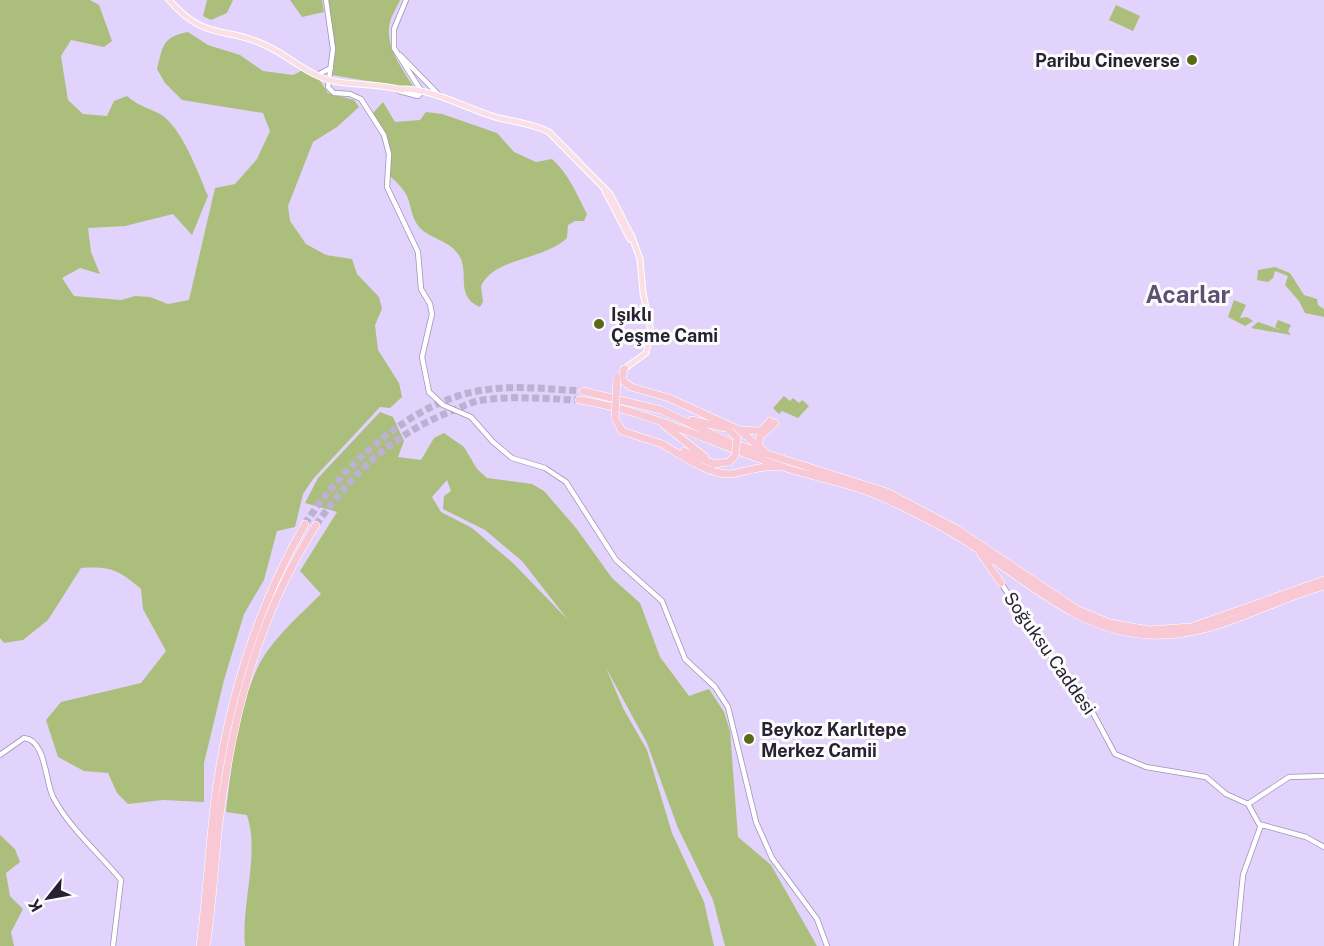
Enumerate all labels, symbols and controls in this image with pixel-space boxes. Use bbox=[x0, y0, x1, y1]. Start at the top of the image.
place label: Paribu Cineverse bbox=[1035, 50, 1180, 71]
marker: Paribu Cineverse bbox=[1185, 53, 1199, 67]
district label: Acarlar bbox=[1146, 280, 1231, 308]
place label: Işıklı Çeşme Cami bbox=[611, 304, 718, 346]
marker: Işıklı Çeşme Cami bbox=[592, 317, 606, 331]
street label: Soğuksu Caddesi bbox=[1000, 588, 1100, 718]
place label: Beykoz Karlıtepe Merkez Camii bbox=[761, 719, 907, 761]
marker: Beykoz Karlıtepe Merkez Camii bbox=[742, 732, 756, 746]
north arrow bbox=[18, 868, 78, 928]
text: K bbox=[24, 895, 47, 915]

